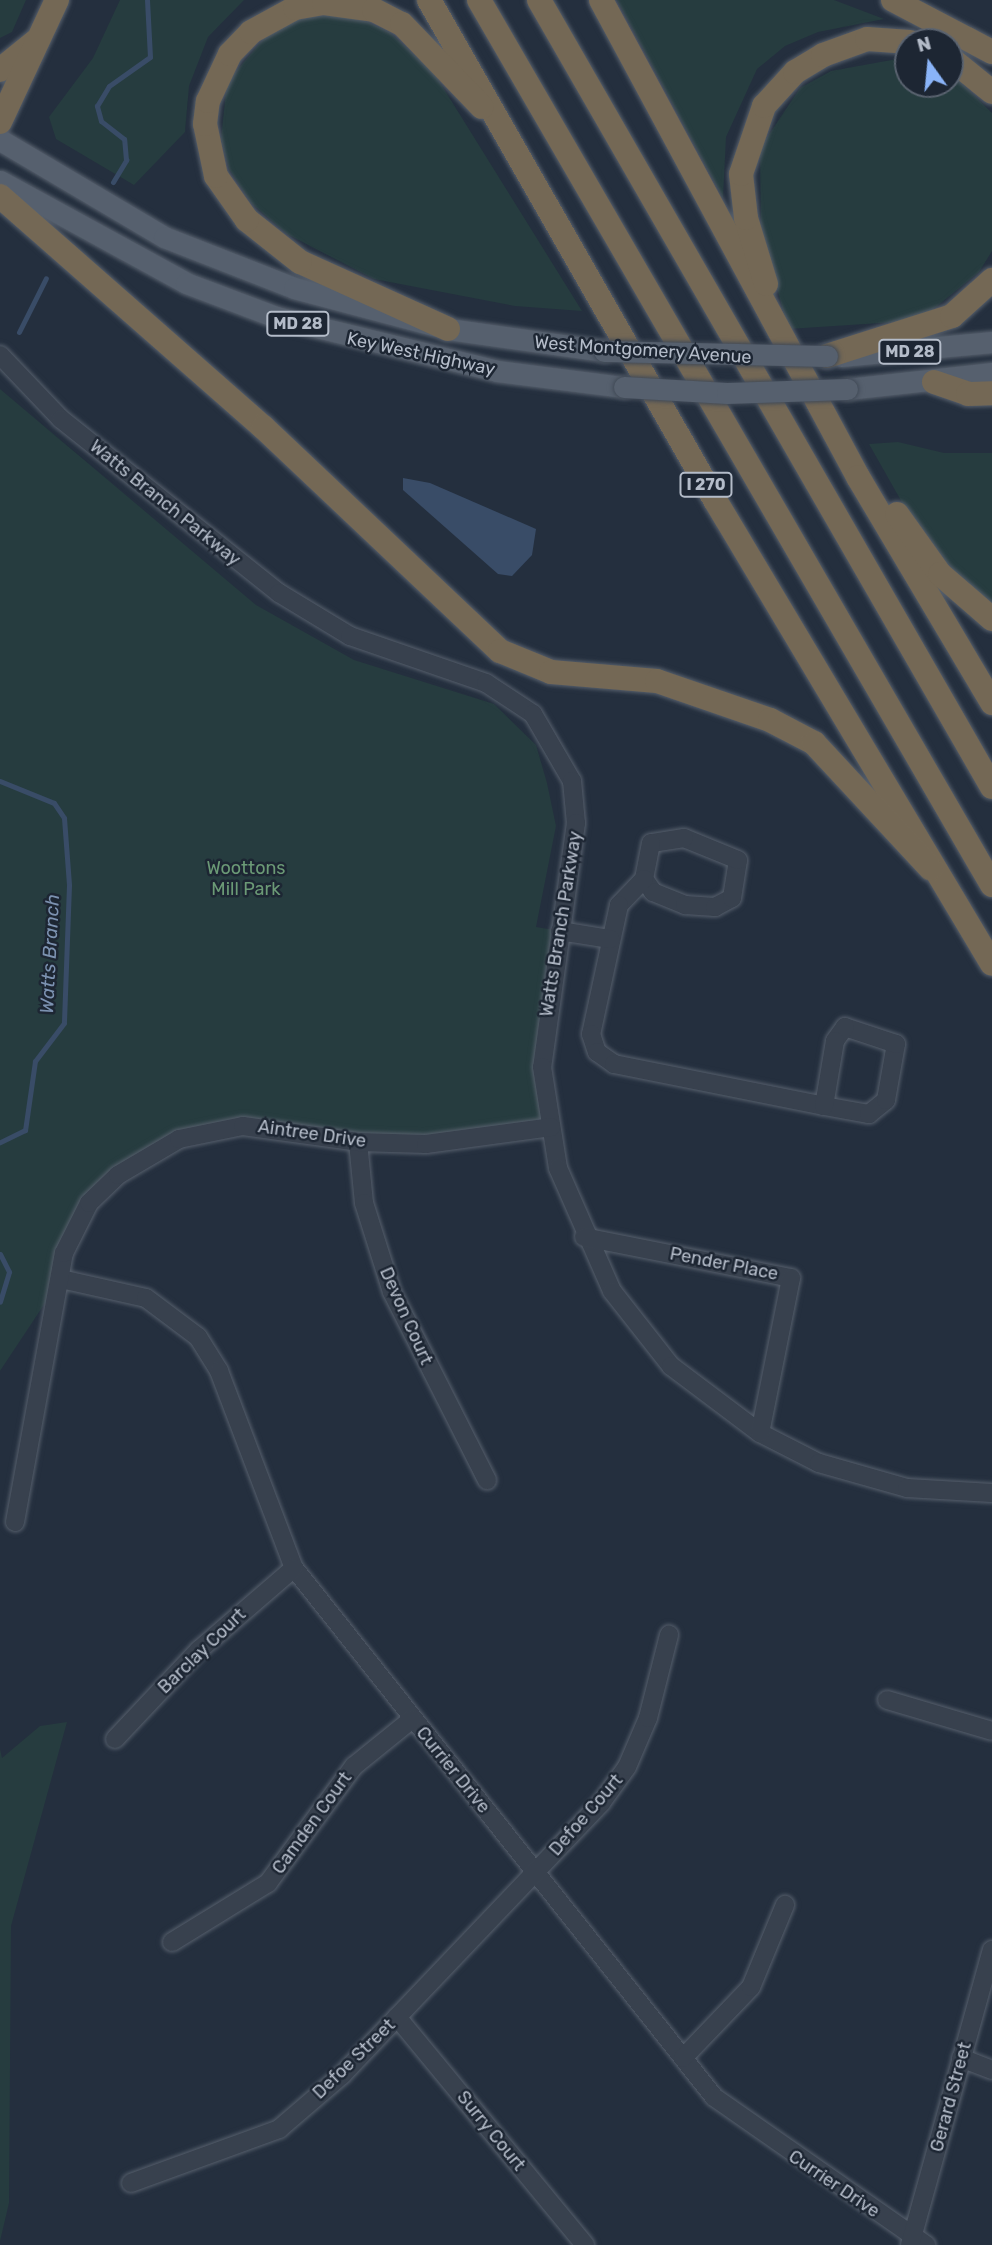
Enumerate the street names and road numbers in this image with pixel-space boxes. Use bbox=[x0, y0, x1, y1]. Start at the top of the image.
road number: MD 28 bbox=[265, 312, 331, 336]
street label: Key West Highway bbox=[345, 328, 497, 380]
street label: West Montgomery Avenue bbox=[533, 332, 753, 368]
road number: MD 28 bbox=[877, 340, 943, 364]
street label: Watts Branch Parkway bbox=[85, 436, 245, 570]
road number: I 270 bbox=[678, 472, 734, 498]
street label: Watts Branch Parkway bbox=[536, 830, 586, 1018]
street label: Aintree Drive bbox=[257, 1116, 367, 1152]
street label: Pender Place bbox=[668, 1243, 780, 1285]
street label: Devon Court bbox=[375, 1264, 437, 1368]
street label: Barclay Court bbox=[153, 1604, 251, 1698]
street label: Currier Drive bbox=[411, 1722, 495, 1818]
street label: Camden Court bbox=[268, 1768, 356, 1878]
street label: Defoe Court bbox=[545, 1770, 627, 1860]
street label: Defoe Street bbox=[308, 2014, 400, 2104]
street label: Gerard Street bbox=[926, 2040, 976, 2154]
street label: Surry Court bbox=[452, 2086, 530, 2176]
street label: Currier Drive bbox=[784, 2146, 884, 2222]

